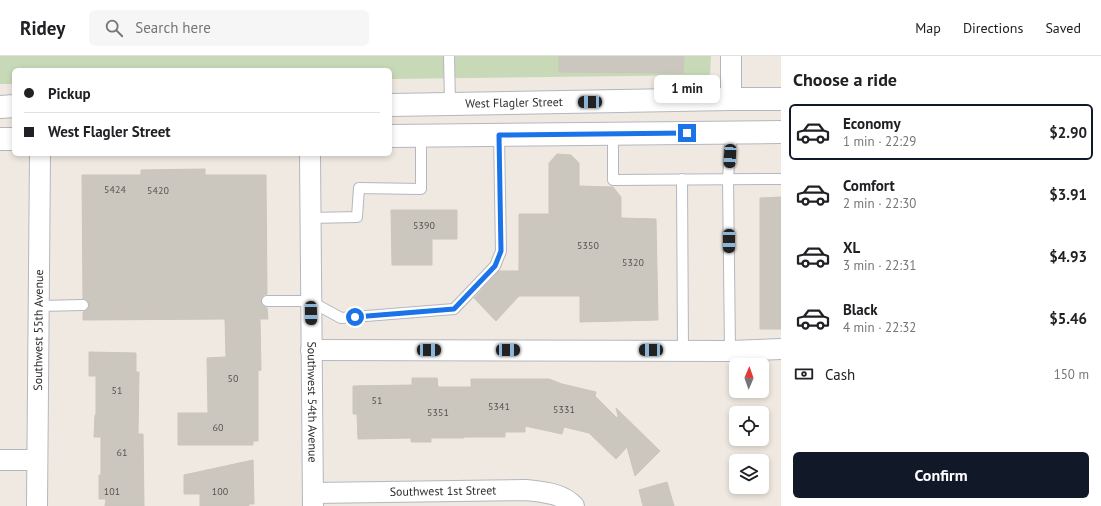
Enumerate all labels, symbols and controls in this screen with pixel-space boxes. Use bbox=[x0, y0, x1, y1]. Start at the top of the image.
search box bbox=[89, 10, 369, 46]
text: Ridey bbox=[20, 16, 65, 40]
icon: search bbox=[103, 17, 125, 39]
text: Search here bbox=[135, 18, 211, 37]
text: Map bbox=[915, 19, 941, 37]
text: Directions bbox=[963, 19, 1023, 37]
text: Saved bbox=[1045, 19, 1081, 37]
text: Choose a ride bbox=[793, 68, 897, 91]
callout: 1 min bbox=[654, 75, 720, 103]
text: 1 min bbox=[671, 80, 703, 97]
text: Pickup bbox=[48, 84, 91, 103]
street label: West Flagler Street bbox=[465, 94, 563, 111]
car bbox=[578, 96, 602, 108]
icon: car bbox=[795, 114, 831, 150]
text: Economy bbox=[843, 114, 901, 133]
text: West Flagler Street bbox=[48, 122, 171, 141]
text: $2.90 bbox=[1049, 123, 1087, 142]
route end bbox=[678, 124, 696, 142]
text: 1 min · 22:29 bbox=[843, 133, 916, 150]
car bbox=[723, 144, 737, 168]
icon: car bbox=[795, 176, 831, 212]
text: Comfort bbox=[843, 176, 895, 195]
house number: 5424 bbox=[104, 183, 126, 196]
house number: 5420 bbox=[147, 184, 169, 197]
text: $3.91 bbox=[1049, 185, 1087, 204]
text: 2 min · 22:30 bbox=[843, 195, 916, 212]
house number: 5390 bbox=[413, 219, 435, 232]
car bbox=[723, 229, 735, 253]
icon: car bbox=[795, 238, 831, 274]
text: XL bbox=[843, 238, 860, 257]
house number: 5350 bbox=[577, 239, 599, 252]
text: $4.93 bbox=[1049, 247, 1087, 266]
house number: 5320 bbox=[622, 256, 644, 269]
text: 3 min · 22:31 bbox=[843, 257, 916, 274]
street label: Southwest 55th Avenue bbox=[30, 269, 46, 391]
icon: car bbox=[795, 300, 831, 336]
text: Black bbox=[843, 300, 878, 319]
car bbox=[305, 301, 317, 325]
route start bbox=[346, 308, 364, 326]
text: $5.46 bbox=[1049, 309, 1087, 328]
text: 4 min · 22:32 bbox=[843, 319, 916, 336]
street label: Southwest 54th Avenue bbox=[305, 341, 321, 463]
car bbox=[417, 344, 441, 356]
car bbox=[496, 344, 520, 356]
car bbox=[639, 344, 663, 356]
north arrow bbox=[729, 358, 769, 398]
map controls bbox=[729, 358, 769, 494]
icon: cash bbox=[793, 363, 815, 385]
text: Cash bbox=[825, 365, 855, 384]
text: 150 m bbox=[1054, 366, 1089, 383]
house number: 50 bbox=[228, 372, 239, 385]
house number: 51 bbox=[112, 384, 122, 397]
house number: 51 bbox=[372, 394, 382, 407]
house number: 5341 bbox=[488, 400, 510, 413]
house number: 5331 bbox=[553, 403, 575, 416]
house number: 5351 bbox=[427, 406, 449, 419]
button: locate bbox=[729, 406, 769, 446]
house number: 60 bbox=[213, 421, 224, 434]
house number: 61 bbox=[117, 446, 127, 459]
button: Confirm bbox=[793, 452, 1089, 498]
button: layers bbox=[729, 454, 769, 494]
street label: Southwest 1st Street bbox=[390, 482, 496, 499]
house number: 101 bbox=[104, 485, 120, 498]
house number: 100 bbox=[212, 485, 229, 498]

